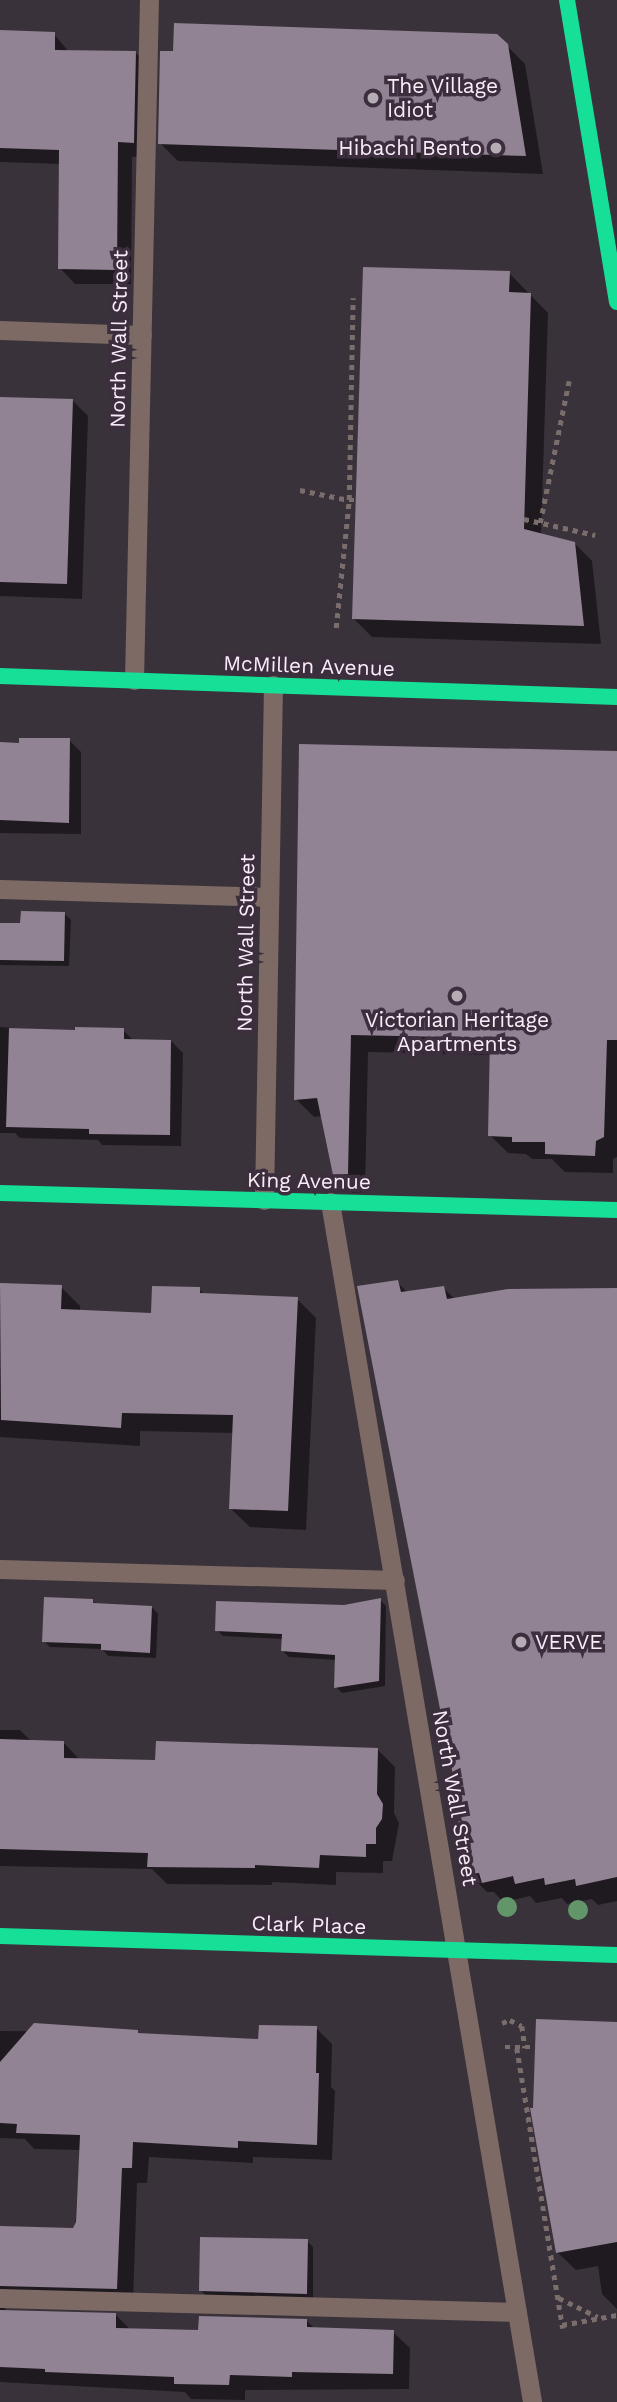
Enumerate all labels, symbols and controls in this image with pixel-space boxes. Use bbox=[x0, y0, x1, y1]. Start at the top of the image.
place label: The Village Idiot bbox=[387, 73, 499, 123]
marker: The Village Idiot bbox=[365, 90, 381, 106]
place label: Hibachi Bento bbox=[338, 135, 482, 161]
marker: Hibachi Bento bbox=[488, 140, 504, 156]
street label: North Wall Street bbox=[105, 249, 133, 429]
street label: McMillen Avenue bbox=[222, 650, 396, 682]
street label: North Wall Street bbox=[232, 853, 260, 1033]
marker: Victorian Heritage Apartments bbox=[449, 988, 465, 1004]
place label: Victorian Heritage Apartments bbox=[365, 1007, 549, 1057]
street label: King Avenue bbox=[246, 1167, 372, 1195]
place label: VERVE bbox=[535, 1629, 603, 1655]
marker: VERVE bbox=[513, 1634, 529, 1650]
street label: North Wall Street bbox=[427, 1708, 483, 1888]
street label: Clark Place bbox=[251, 1910, 367, 1940]

